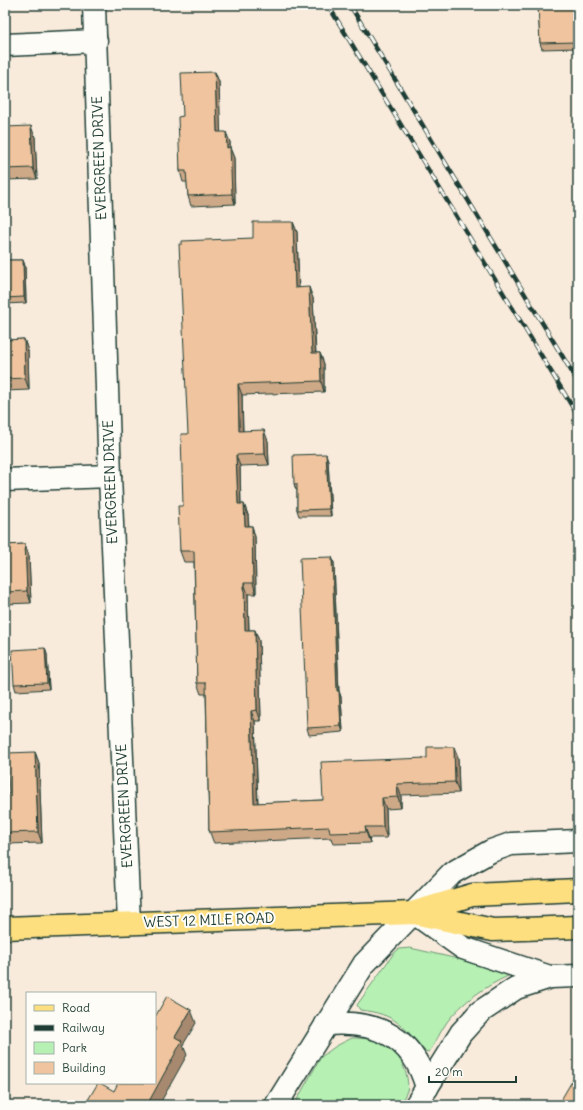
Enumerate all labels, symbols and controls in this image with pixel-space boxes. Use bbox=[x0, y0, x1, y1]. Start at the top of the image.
street label: EVERGREEN DRIVE bbox=[88, 96, 110, 220]
street label: EVERGREEN DRIVE bbox=[99, 420, 121, 544]
street label: EVERGREEN DRIVE bbox=[112, 743, 136, 869]
street label: WEST 12 MILE ROAD bbox=[143, 909, 275, 931]
legend bbox=[26, 992, 156, 1084]
text: Road bbox=[62, 1000, 90, 1015]
text: Railway bbox=[62, 1020, 105, 1035]
text: Park bbox=[62, 1040, 87, 1055]
scale bar bbox=[429, 1058, 516, 1084]
text: Building bbox=[62, 1060, 106, 1075]
text: 20 m bbox=[435, 1064, 463, 1079]

